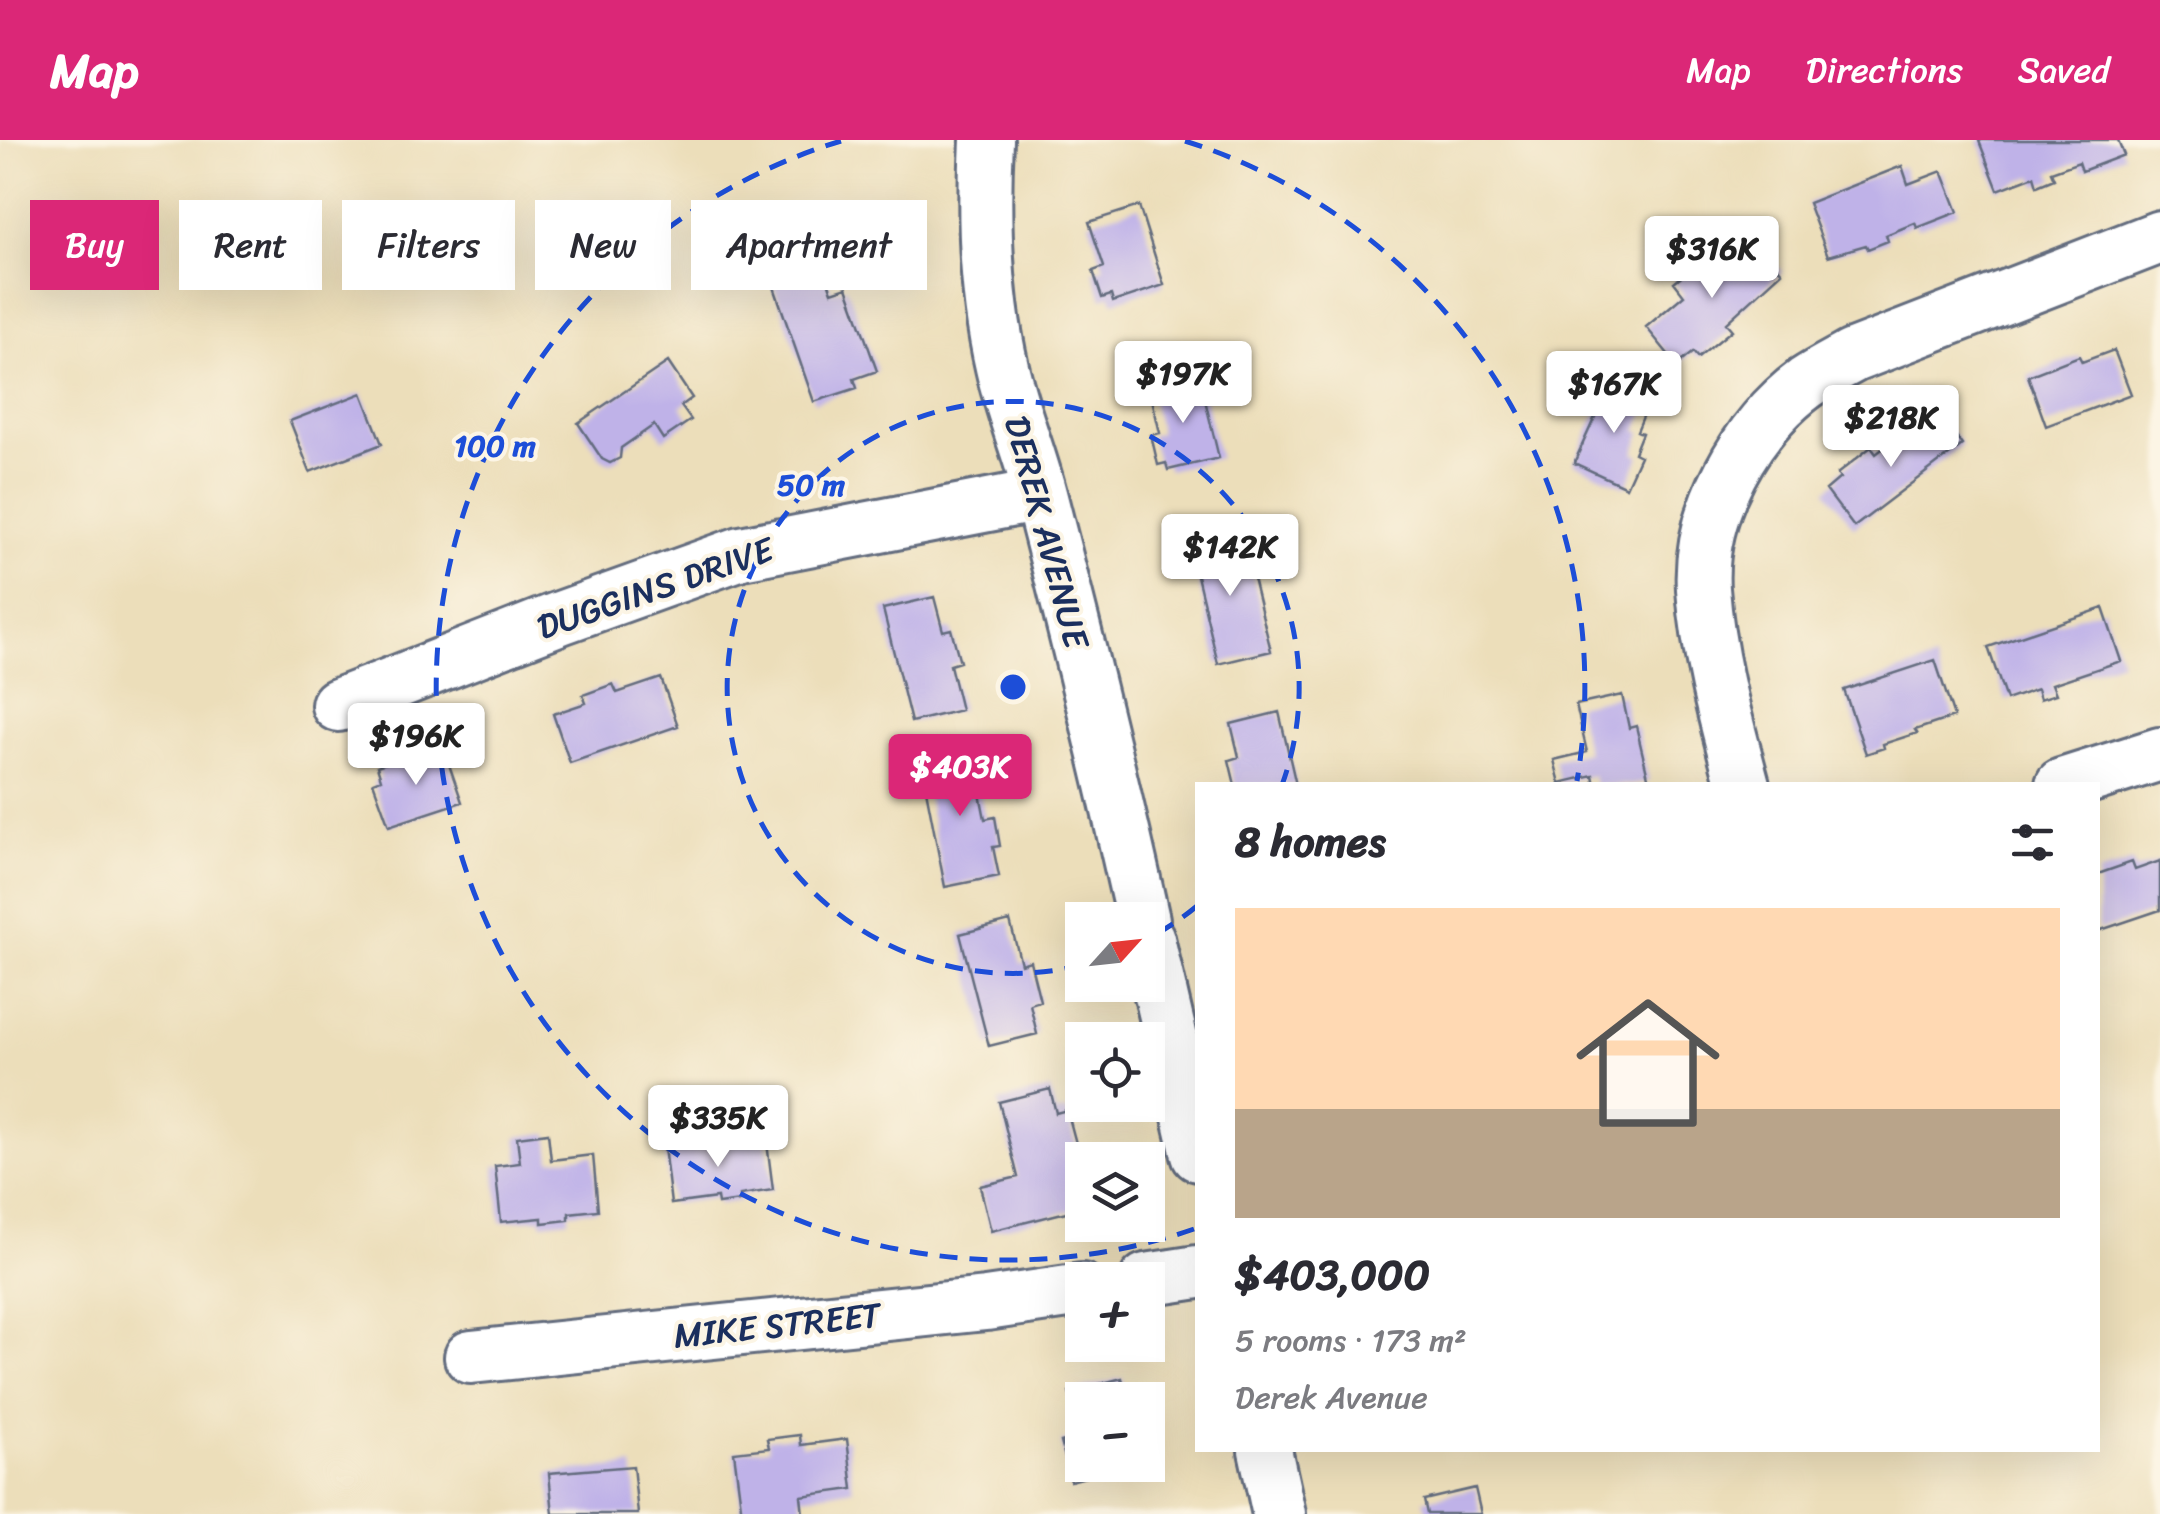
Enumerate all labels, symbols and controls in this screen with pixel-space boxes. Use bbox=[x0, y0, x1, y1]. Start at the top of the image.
text: Map bbox=[50, 28, 139, 113]
text: Map bbox=[1686, 39, 1751, 101]
text: Directions bbox=[1806, 39, 1963, 101]
text: Saved bbox=[2018, 39, 2110, 101]
chip: Buy bbox=[30, 200, 159, 290]
chip: Rent bbox=[179, 200, 322, 290]
chip: Filters bbox=[342, 200, 515, 290]
chip: New bbox=[535, 200, 671, 290]
chip: Apartment bbox=[691, 200, 927, 290]
pin: $316K bbox=[1642, 216, 1782, 301]
text: $316K bbox=[1667, 220, 1757, 277]
pin: $197K bbox=[1113, 341, 1253, 426]
text: $197K bbox=[1137, 345, 1229, 402]
pin: $167K bbox=[1544, 351, 1684, 436]
text: $167K bbox=[1568, 355, 1660, 412]
pin: $218K bbox=[1821, 385, 1961, 470]
text: $218K bbox=[1845, 389, 1937, 446]
street label: DEREK AVENUE bbox=[986, 409, 1108, 658]
text: 100 m bbox=[454, 419, 536, 473]
text: 50 m bbox=[777, 458, 845, 512]
pin: $142K bbox=[1160, 514, 1300, 599]
street label: DUGGINS DRIVE bbox=[528, 518, 784, 658]
text: $142K bbox=[1183, 518, 1277, 575]
centre of rings bbox=[995, 669, 1031, 705]
pin: $196K bbox=[346, 703, 486, 788]
text: $196K bbox=[370, 707, 462, 764]
pin: $403K bbox=[890, 734, 1030, 819]
text: $403K bbox=[911, 738, 1009, 795]
text: 8 homes bbox=[1235, 805, 1386, 879]
icon: filters bbox=[2005, 815, 2060, 870]
north arrow bbox=[1065, 902, 1165, 1002]
map controls bbox=[1065, 902, 1165, 1482]
icon: home bbox=[1558, 973, 1738, 1153]
button: locate bbox=[1065, 1022, 1165, 1122]
pin: $335K bbox=[648, 1085, 788, 1170]
text: $335K bbox=[670, 1089, 766, 1146]
button: layers bbox=[1065, 1142, 1165, 1242]
text: $403,000 bbox=[1235, 1238, 1430, 1312]
button: + bbox=[1065, 1262, 1165, 1362]
street label: MIKE STREET bbox=[670, 1283, 885, 1367]
text: 5 rooms · 173 m² bbox=[1235, 1312, 1466, 1369]
text: Derek Avenue bbox=[1235, 1369, 1428, 1426]
button: − bbox=[1065, 1382, 1165, 1482]

